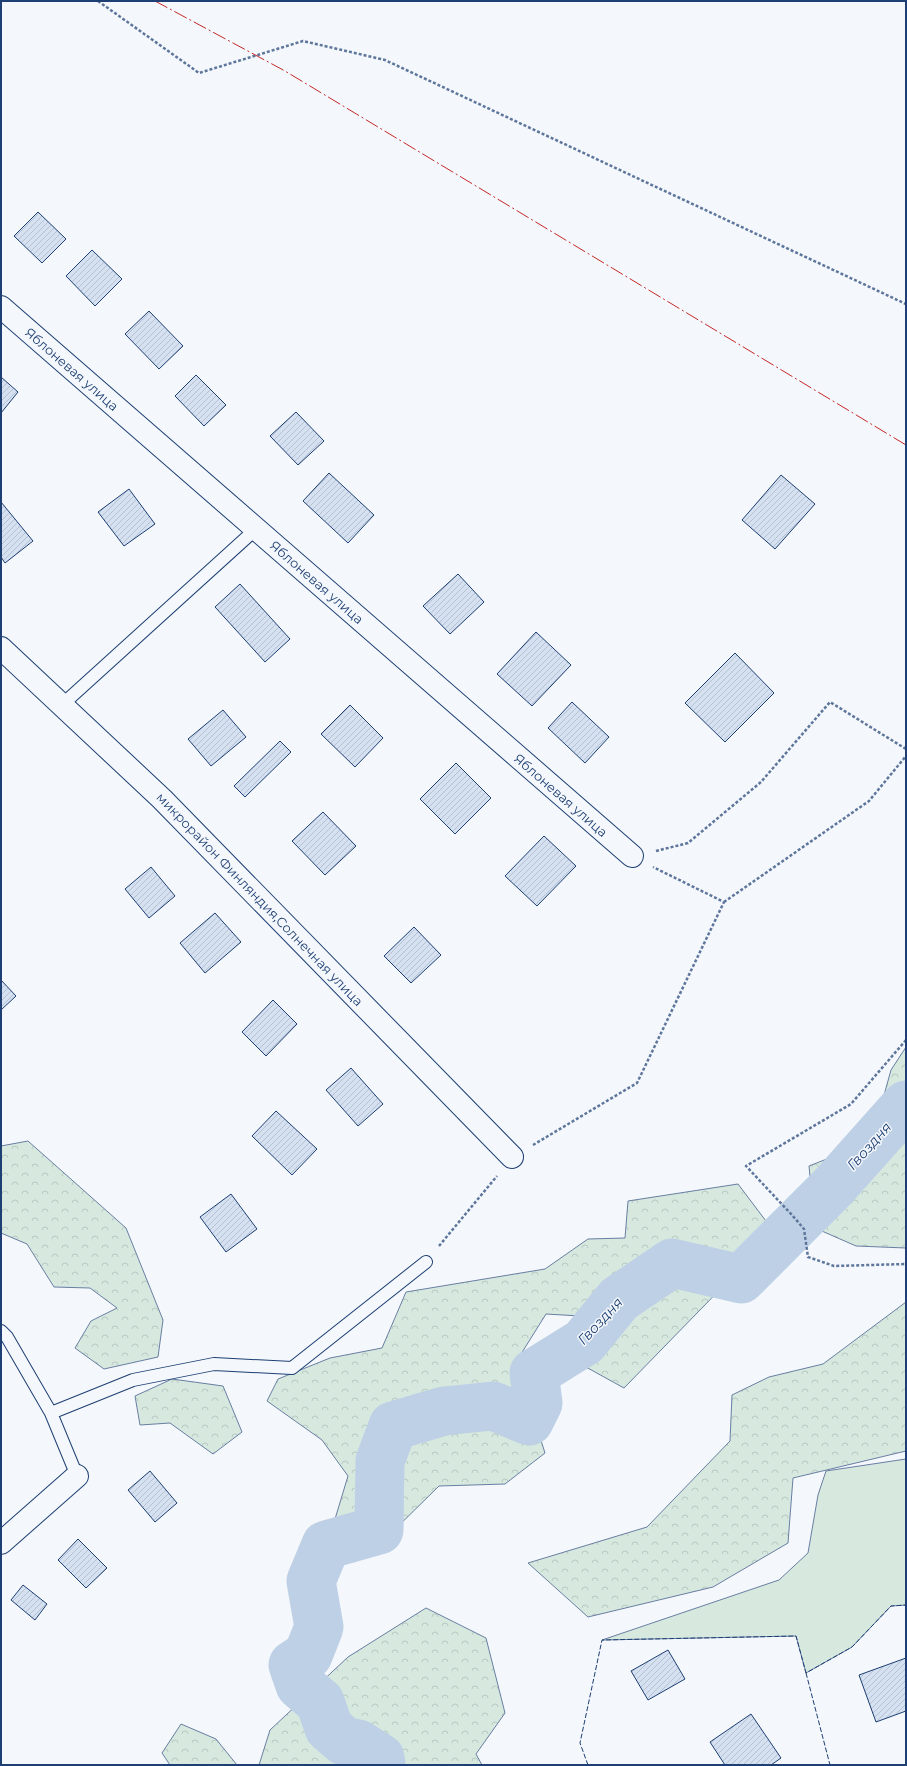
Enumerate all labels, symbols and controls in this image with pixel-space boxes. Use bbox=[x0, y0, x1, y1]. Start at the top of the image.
street label: Яблоневая улица bbox=[22, 324, 122, 414]
street label: Яблоневая улица bbox=[267, 537, 367, 627]
street label: Яблоневая улица bbox=[511, 750, 611, 840]
street label: микрорайон Финляндия,Солнечная улица bbox=[153, 789, 367, 1009]
water label: Гвоздня bbox=[843, 1118, 895, 1174]
water label: Гвоздня bbox=[574, 1294, 626, 1348]

